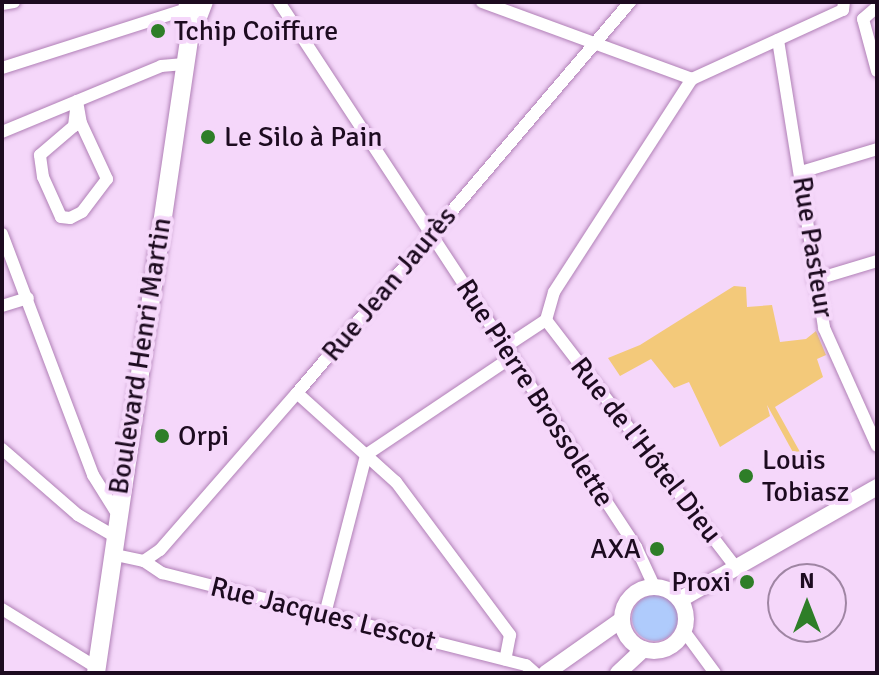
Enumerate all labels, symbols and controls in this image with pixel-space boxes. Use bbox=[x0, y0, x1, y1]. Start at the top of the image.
place label: Tchip Coiffure bbox=[174, 14, 338, 48]
marker: Tchip Coiffure bbox=[149, 22, 167, 40]
place label: Le Silo à Pain bbox=[224, 120, 383, 154]
marker: Le Silo à Pain bbox=[199, 128, 217, 146]
street label: Rue Pasteur bbox=[785, 174, 841, 320]
street label: Rue Jean Jaurès bbox=[315, 200, 463, 368]
street label: Boulevard Henri Martin bbox=[102, 215, 178, 497]
street label: Rue Pierre Brossolette bbox=[449, 273, 621, 513]
street label: Rue de l'Hôtel Dieu bbox=[563, 351, 729, 549]
place label: Orpi bbox=[178, 419, 229, 453]
marker: Orpi bbox=[153, 427, 171, 445]
place label: Louis Tobiasz bbox=[762, 443, 849, 509]
marker: Louis Tobiasz bbox=[737, 467, 755, 485]
place label: AXA bbox=[590, 532, 641, 566]
marker: AXA bbox=[648, 540, 666, 558]
north arrow bbox=[767, 563, 847, 643]
place label: Proxi bbox=[671, 565, 731, 599]
text: N bbox=[799, 567, 815, 594]
street label: Rue Jacques Lescot bbox=[207, 570, 439, 658]
marker: Proxi bbox=[738, 573, 756, 591]

